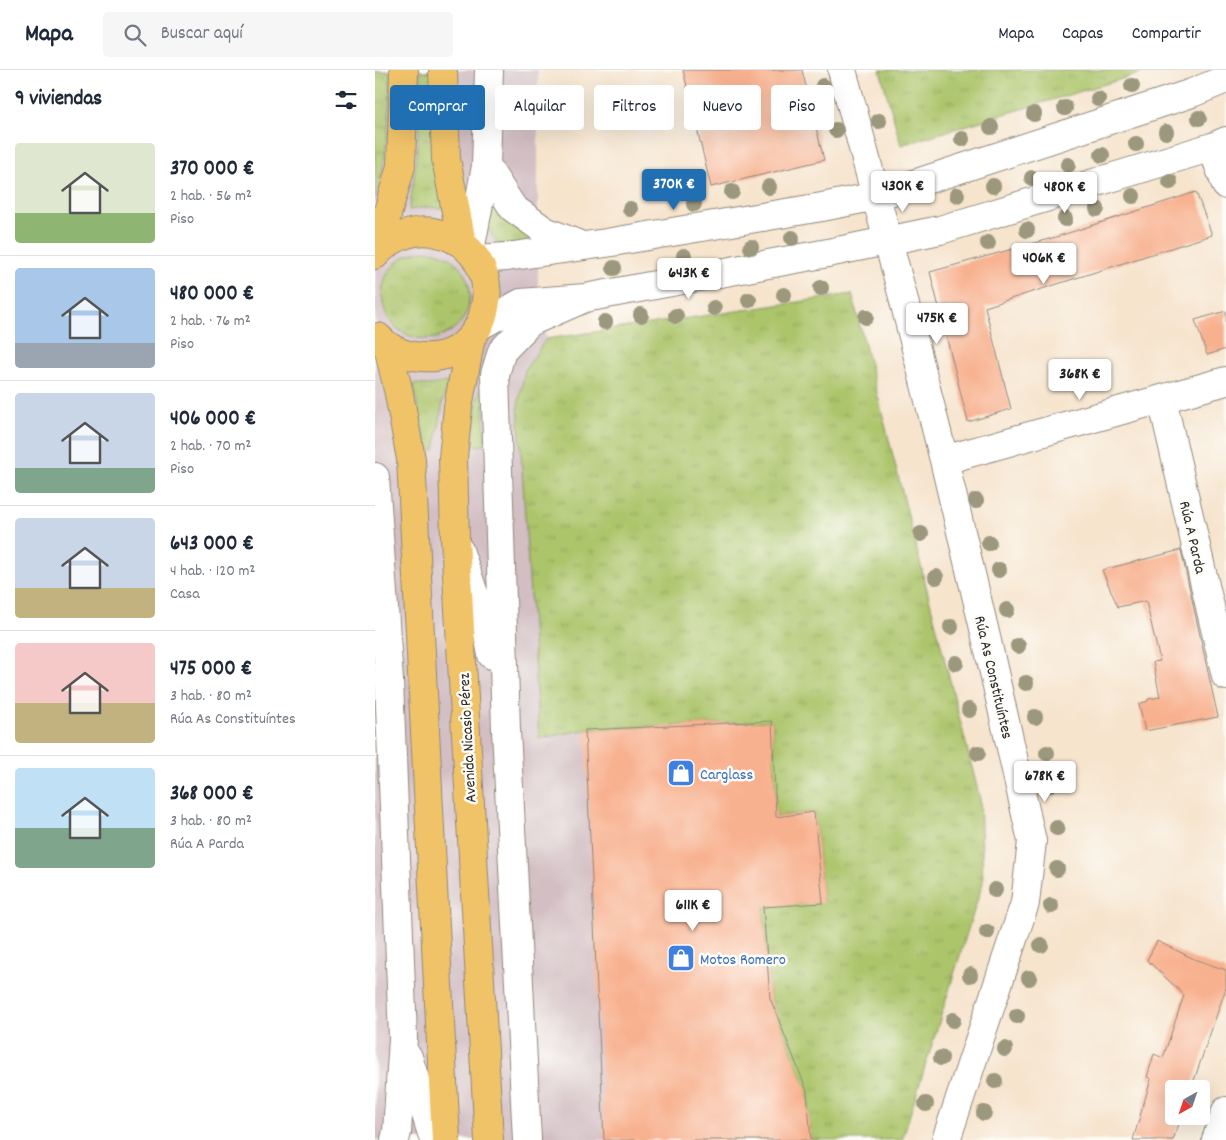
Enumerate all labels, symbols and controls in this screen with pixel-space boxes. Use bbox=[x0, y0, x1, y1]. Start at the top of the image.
search box bbox=[103, 12, 453, 57]
text: Mapa bbox=[25, 18, 73, 52]
icon: search bbox=[121, 21, 149, 49]
text: Buscar aquí bbox=[161, 21, 243, 48]
text: Mapa bbox=[998, 22, 1034, 47]
text: Capas bbox=[1062, 22, 1104, 47]
text: Compartir bbox=[1132, 22, 1201, 47]
text: 9 viviendas bbox=[15, 85, 102, 115]
chip: Comprar bbox=[390, 85, 485, 130]
chip: Alquilar bbox=[495, 85, 584, 130]
chip: Filtros bbox=[594, 85, 674, 130]
chip: Nuevo bbox=[684, 85, 761, 130]
chip: Piso bbox=[771, 85, 834, 130]
icon: filters bbox=[332, 86, 360, 114]
text: 370 000 € bbox=[170, 155, 254, 185]
icon: home bbox=[55, 163, 115, 223]
pin: 370K € bbox=[633, 168, 715, 211]
pin: 430K € bbox=[862, 170, 944, 213]
pin: 480K € bbox=[1024, 172, 1106, 214]
text: 370K € bbox=[653, 173, 695, 196]
text: 430K € bbox=[882, 175, 924, 198]
text: 480K € bbox=[1044, 176, 1086, 199]
text: 2 hab. · 56 m² bbox=[170, 185, 252, 208]
text: Piso bbox=[170, 208, 194, 231]
pin: 406K € bbox=[1003, 242, 1085, 285]
text: 406K € bbox=[1022, 247, 1066, 270]
pin: 643K € bbox=[648, 258, 730, 300]
text: 643K € bbox=[668, 262, 710, 285]
text: 480 000 € bbox=[170, 280, 254, 310]
icon: home bbox=[55, 288, 115, 348]
pin: 475K € bbox=[896, 302, 978, 345]
text: 475K € bbox=[917, 307, 957, 330]
text: 2 hab. · 76 m² bbox=[170, 310, 251, 333]
text: Piso bbox=[170, 333, 194, 356]
pin: 368K € bbox=[1039, 358, 1121, 401]
text: 368K € bbox=[1059, 363, 1101, 386]
text: 406 000 € bbox=[170, 405, 256, 435]
icon: home bbox=[55, 413, 115, 473]
text: 2 hab. · 70 m² bbox=[170, 435, 251, 458]
text: Piso bbox=[170, 458, 194, 481]
street label: Rúa A Parda bbox=[1172, 499, 1211, 577]
text: 643 000 € bbox=[170, 530, 254, 560]
icon: home bbox=[55, 538, 115, 598]
text: 4 hab. · 120 m² bbox=[170, 560, 255, 583]
text: Casa bbox=[170, 583, 200, 606]
street label: Rúa As Constituíntes bbox=[967, 614, 1018, 742]
text: 475 000 € bbox=[170, 655, 252, 685]
icon: home bbox=[55, 663, 115, 723]
street label: Avenida Nicasio Pérez bbox=[454, 672, 483, 803]
text: 3 hab. · 80 m² bbox=[170, 685, 252, 708]
text: Rúa As Constituíntes bbox=[170, 708, 296, 731]
shop icon: Carglass bbox=[666, 758, 696, 788]
pin: 678K € bbox=[1004, 760, 1086, 803]
place label: Carglass bbox=[700, 764, 753, 787]
text: 678K € bbox=[1025, 765, 1065, 788]
text: 368 000 € bbox=[170, 780, 254, 810]
icon: home bbox=[55, 788, 115, 848]
text: 3 hab. · 80 m² bbox=[170, 810, 252, 833]
text: Rúa A Parda bbox=[170, 833, 244, 856]
pin: 611K € bbox=[652, 890, 734, 932]
text: 611K € bbox=[676, 894, 710, 917]
shop icon: Motos Romero bbox=[666, 943, 696, 973]
place label: Motos Romero bbox=[700, 949, 786, 972]
north arrow bbox=[1165, 1080, 1210, 1125]
map controls bbox=[1165, 1080, 1210, 1125]

